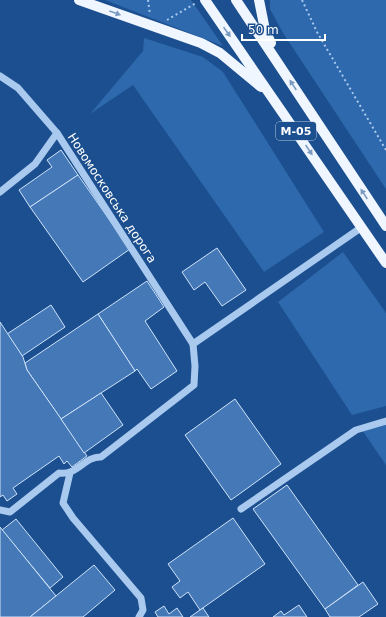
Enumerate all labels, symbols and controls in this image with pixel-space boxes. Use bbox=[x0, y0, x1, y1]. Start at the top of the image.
one-way arrow bbox=[110, 11, 122, 17]
scale bar bbox=[242, 16, 325, 42]
text: 50 m bbox=[248, 23, 279, 37]
one-way arrow bbox=[223, 27, 231, 37]
one-way arrow bbox=[289, 80, 297, 90]
road number: М-05 bbox=[276, 122, 316, 140]
street label: Новомосковська дорога bbox=[65, 131, 159, 265]
one-way arrow bbox=[305, 145, 313, 156]
one-way arrow bbox=[361, 188, 368, 200]

